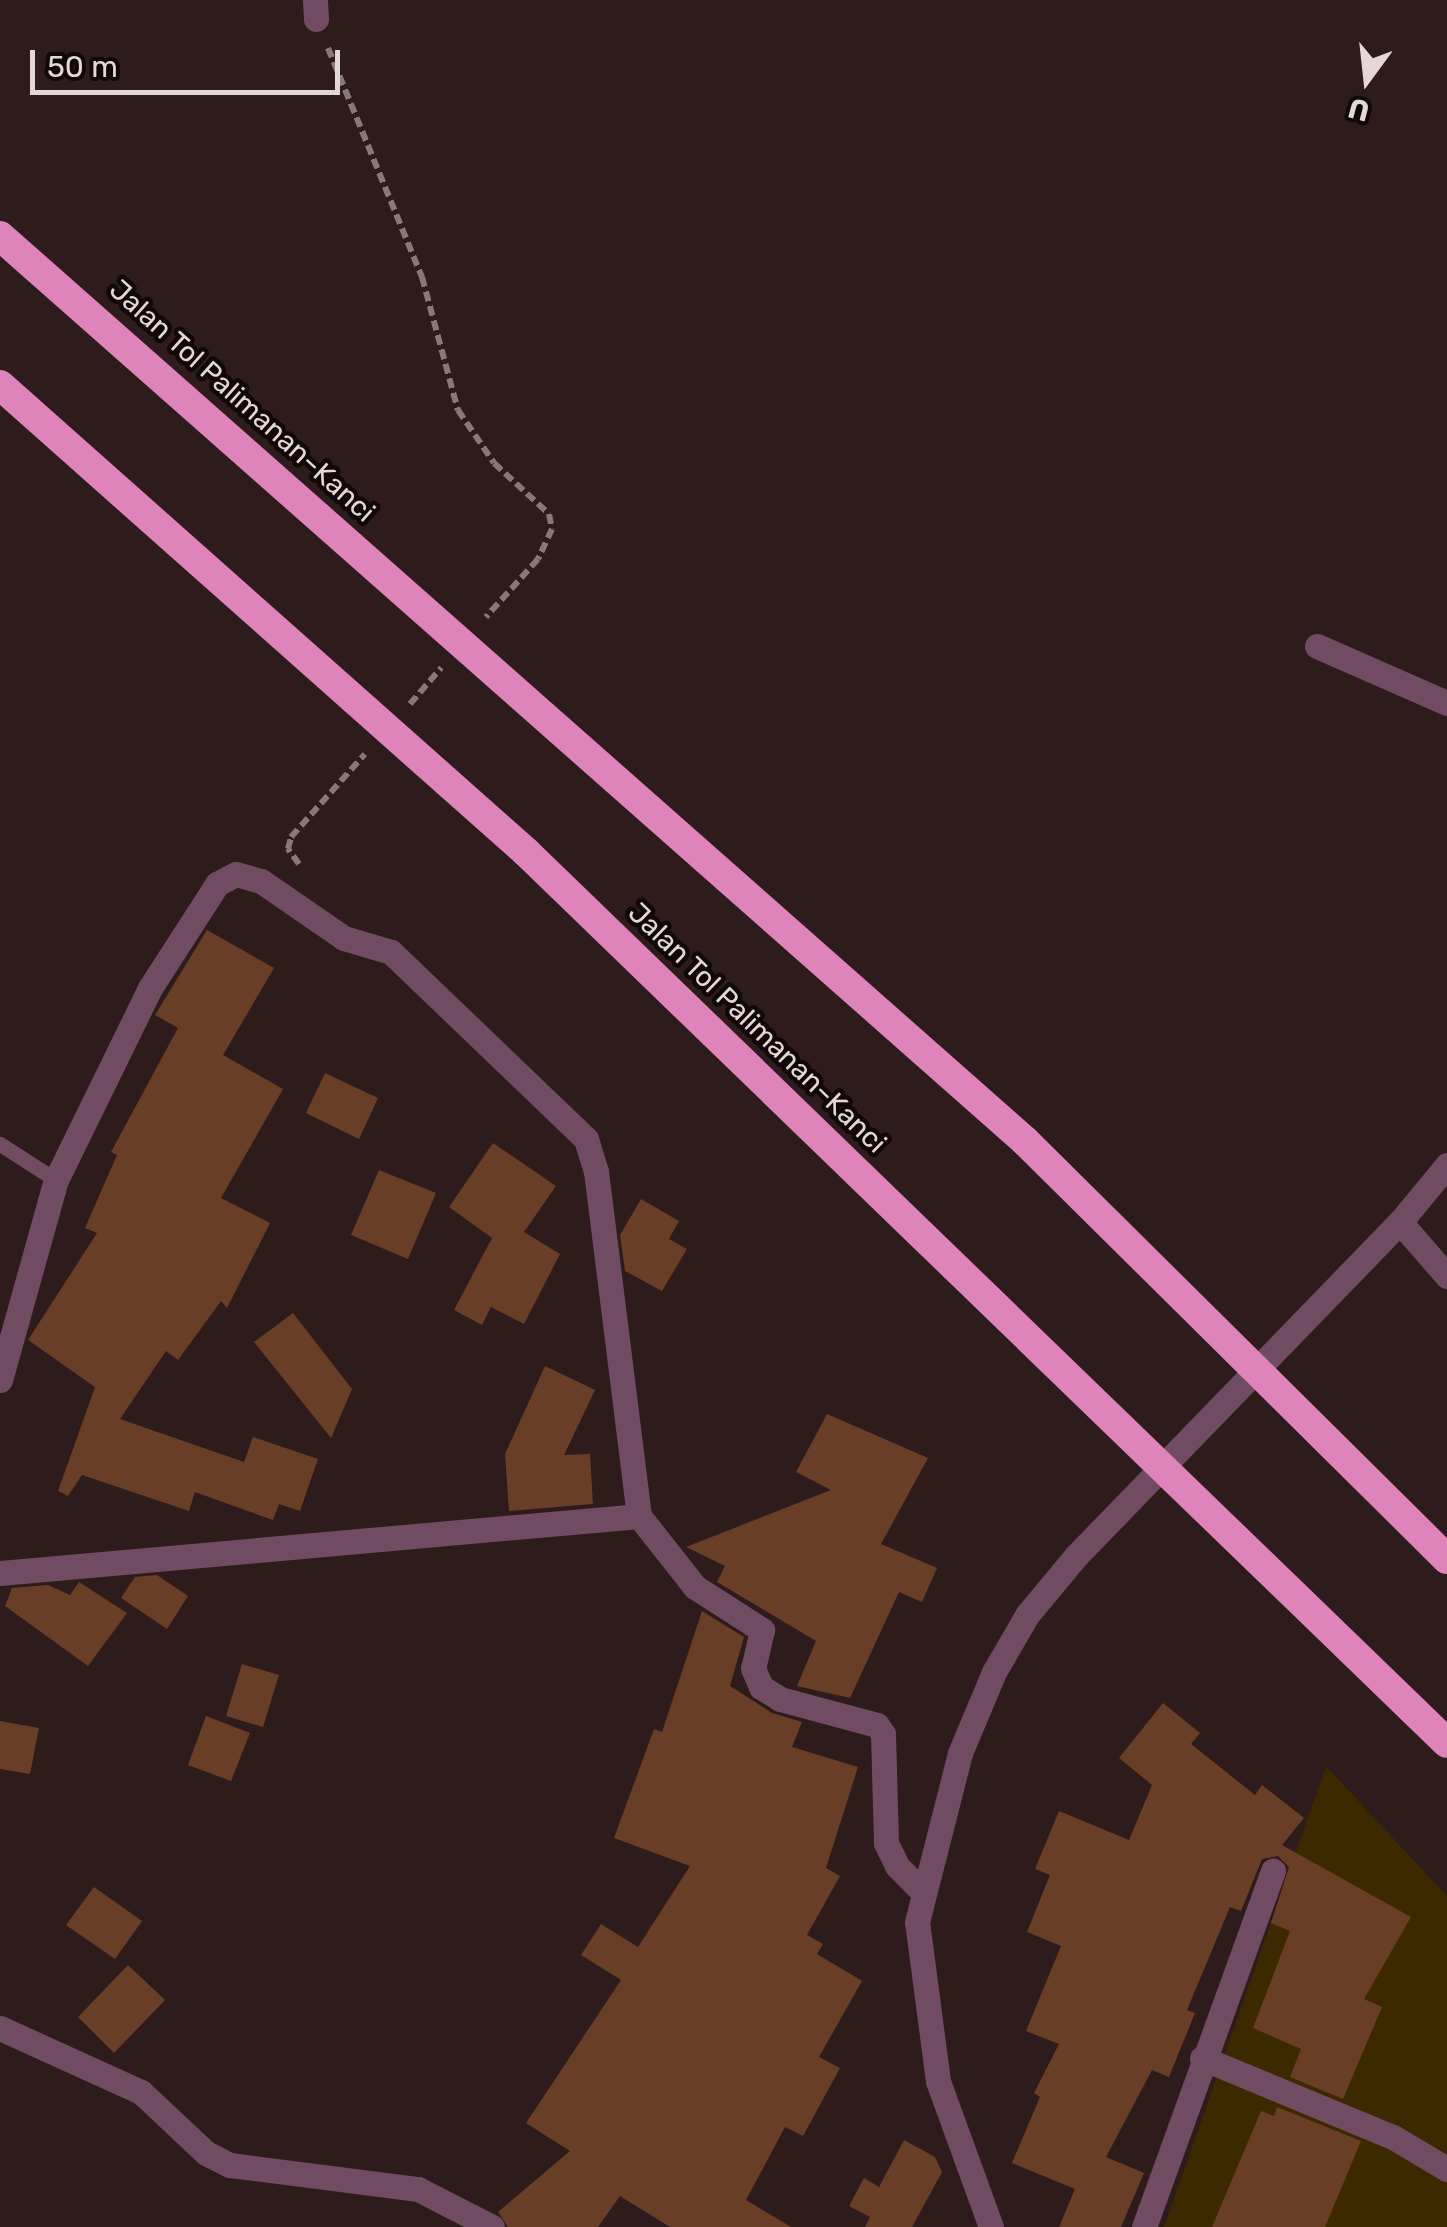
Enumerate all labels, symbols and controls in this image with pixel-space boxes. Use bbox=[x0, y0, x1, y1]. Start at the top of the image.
scale bar bbox=[35, 30, 345, 92]
north arrow bbox=[1317, 30, 1417, 130]
text: 50 m bbox=[47, 49, 118, 85]
text: U bbox=[1345, 91, 1373, 128]
street label: Jalan Tol Palimanan–Kanci bbox=[102, 273, 382, 529]
street label: Jalan Tol Palimanan–Kanci bbox=[621, 896, 893, 1160]

